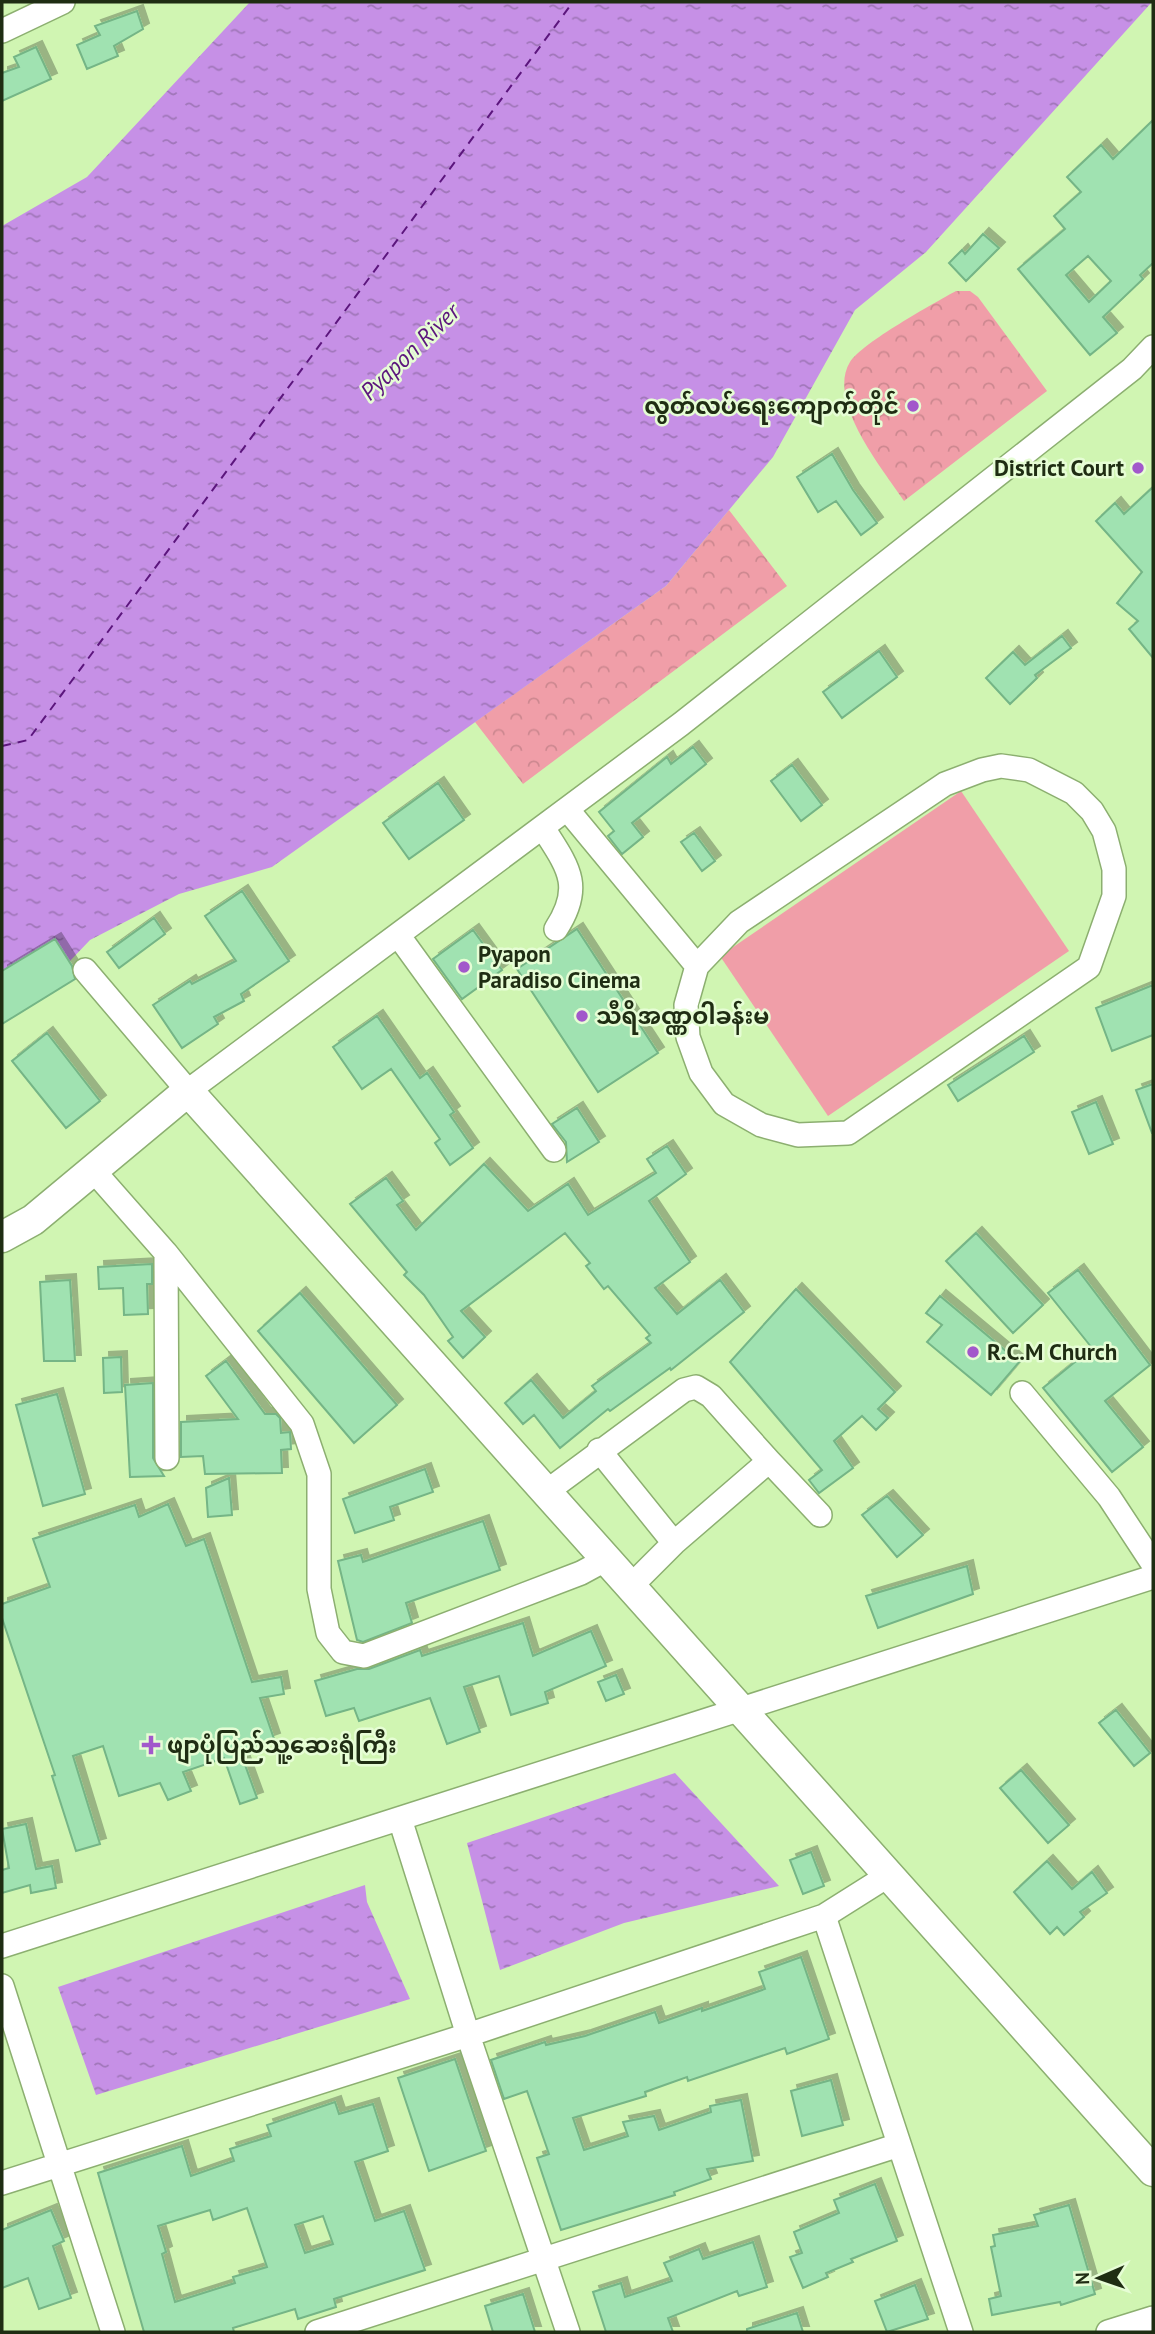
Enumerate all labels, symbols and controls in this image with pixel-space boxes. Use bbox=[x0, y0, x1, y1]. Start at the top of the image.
water label: Pyapon River bbox=[353, 295, 467, 407]
place label: လွတ်လပ်ရေးကျောက်တိုင် bbox=[644, 390, 899, 426]
marker: လွတ်လပ်ရေးကျောက်တိုင် bbox=[905, 398, 921, 414]
place label: District Court bbox=[994, 453, 1124, 482]
marker: District Court bbox=[1130, 460, 1146, 476]
place label: Pyapon Paradiso Cinema bbox=[478, 939, 641, 994]
marker: Pyapon Paradiso Cinema bbox=[456, 959, 472, 975]
place label: သီရိအဏ္ဏဝါခန်းမ bbox=[596, 1000, 769, 1035]
marker: သီရိအဏ္ဏဝါခန်းမ bbox=[574, 1008, 590, 1024]
place label: R.C.M Church bbox=[987, 1337, 1117, 1366]
marker: R.C.M Church bbox=[965, 1344, 981, 1360]
place label: ဖျာပုံပြည်သူ့ဆေးရုံကြီး bbox=[167, 1729, 397, 1765]
marker: ဖျာပုံပြည်သူ့ဆေးရုံကြီး bbox=[141, 1735, 161, 1755]
north arrow bbox=[1064, 2243, 1134, 2313]
text: N bbox=[1070, 2272, 1094, 2285]

